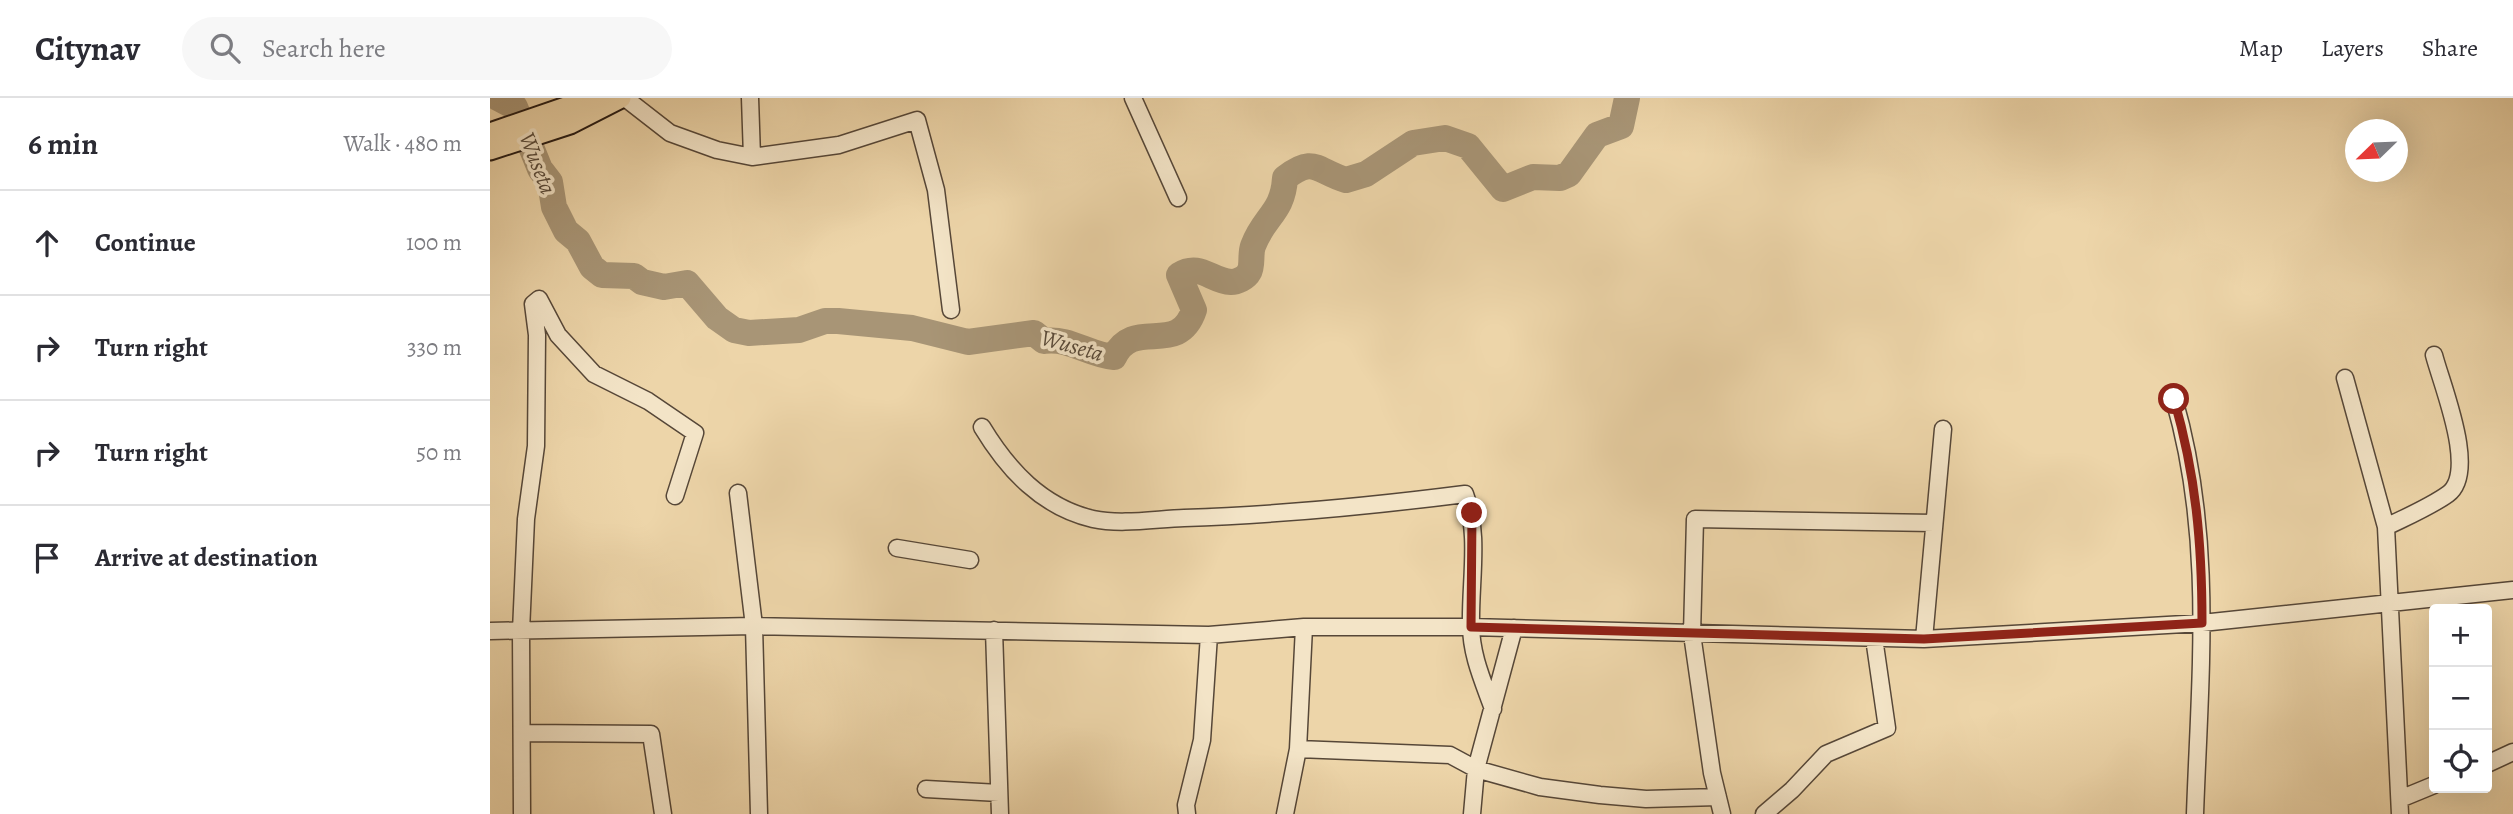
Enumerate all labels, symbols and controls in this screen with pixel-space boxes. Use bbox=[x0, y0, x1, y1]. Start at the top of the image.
search box bbox=[182, 17, 672, 80]
text: Citynav bbox=[35, 26, 140, 71]
icon: search bbox=[206, 29, 244, 67]
text: Search here bbox=[262, 31, 386, 66]
text: Map bbox=[2239, 32, 2283, 64]
text: Layers bbox=[2321, 32, 2384, 64]
text: Share bbox=[2422, 32, 2478, 64]
north arrow bbox=[2345, 119, 2408, 182]
text: 6 min bbox=[28, 124, 98, 164]
text: Walk · 480 m bbox=[343, 128, 462, 159]
water label: Wuseta bbox=[512, 128, 564, 199]
icon: ahead bbox=[28, 224, 66, 262]
text: Continue bbox=[95, 225, 196, 260]
text: 100 m bbox=[406, 227, 462, 258]
water label: Wuseta bbox=[1037, 322, 1107, 369]
icon: right bbox=[28, 329, 66, 367]
text: Turn right bbox=[95, 330, 208, 365]
text: 330 m bbox=[407, 332, 462, 363]
route start bbox=[2158, 383, 2189, 414]
icon: right bbox=[28, 434, 66, 472]
text: Turn right bbox=[95, 435, 208, 470]
text: 50 m bbox=[416, 437, 462, 468]
route end bbox=[1456, 497, 1487, 528]
icon: arrive bbox=[28, 539, 66, 577]
text: Arrive at destination bbox=[95, 540, 318, 575]
map controls bbox=[2429, 604, 2492, 793]
button: + bbox=[2429, 604, 2492, 667]
button: − bbox=[2429, 667, 2492, 730]
button: locate bbox=[2429, 730, 2492, 793]

